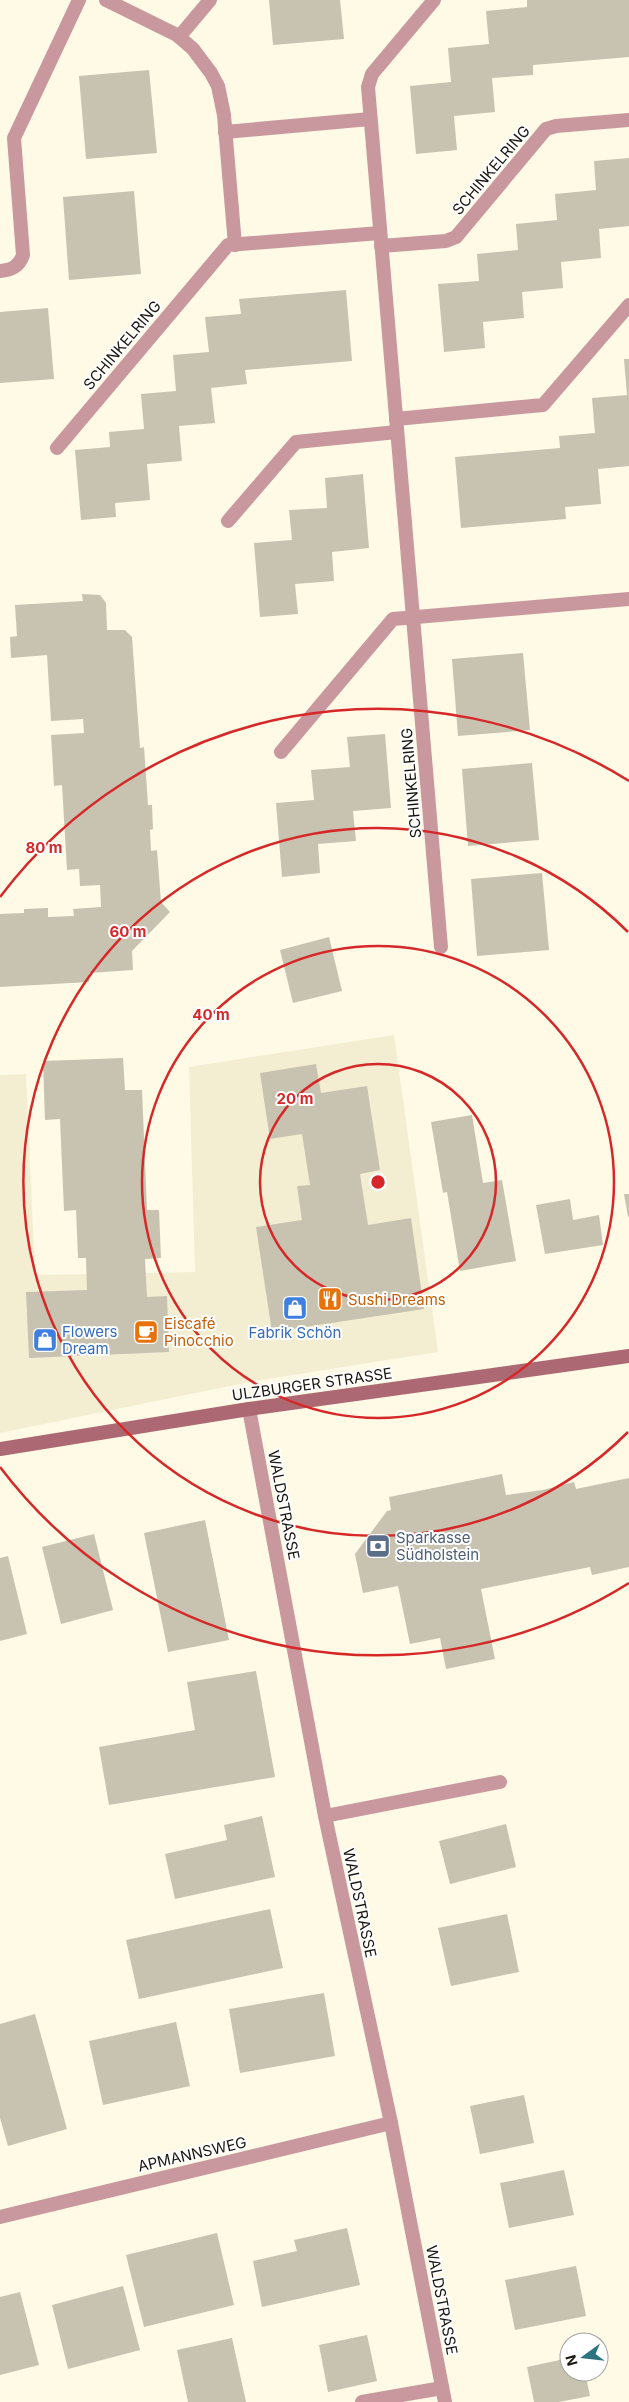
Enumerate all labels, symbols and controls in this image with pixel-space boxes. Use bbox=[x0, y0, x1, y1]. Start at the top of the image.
street label: SCHINKELRING bbox=[448, 121, 534, 219]
street label: SCHINKELRING bbox=[79, 296, 165, 394]
street label: SCHINKELRING bbox=[397, 727, 425, 839]
text: 80 m bbox=[25, 838, 63, 857]
text: 60 m bbox=[109, 922, 147, 941]
text: 40 m bbox=[192, 1005, 230, 1024]
text: 20 m bbox=[277, 1089, 313, 1108]
centre of rings bbox=[369, 1173, 387, 1191]
restaurant icon: Sushi Dreams bbox=[317, 1286, 343, 1312]
place label: Sushi Dreams bbox=[348, 1290, 446, 1309]
shop icon: Fabrik Schön bbox=[282, 1295, 308, 1321]
place label: Eiscafé Pinocchio bbox=[164, 1314, 234, 1350]
cafe icon: Eiscafé Pinocchio bbox=[133, 1319, 159, 1345]
place label: Flowers Dream bbox=[62, 1322, 118, 1358]
place label: Fabrik Schön bbox=[249, 1323, 341, 1342]
shop icon: Flowers Dream bbox=[32, 1327, 58, 1353]
street label: ULZBURGER STRASSE bbox=[231, 1363, 393, 1405]
street label: WALDSTRASSE bbox=[264, 1449, 304, 1561]
place label: Sparkasse Südholstein bbox=[396, 1528, 479, 1564]
bank icon: Sparkasse Südholstein bbox=[365, 1533, 391, 1559]
street label: WALDSTRASSE bbox=[339, 1847, 381, 1959]
street label: APMANNSWEG bbox=[136, 2132, 248, 2176]
street label: WALDSTRASSE bbox=[422, 2244, 462, 2356]
north arrow bbox=[559, 2332, 609, 2382]
text: N bbox=[561, 2353, 581, 2368]

